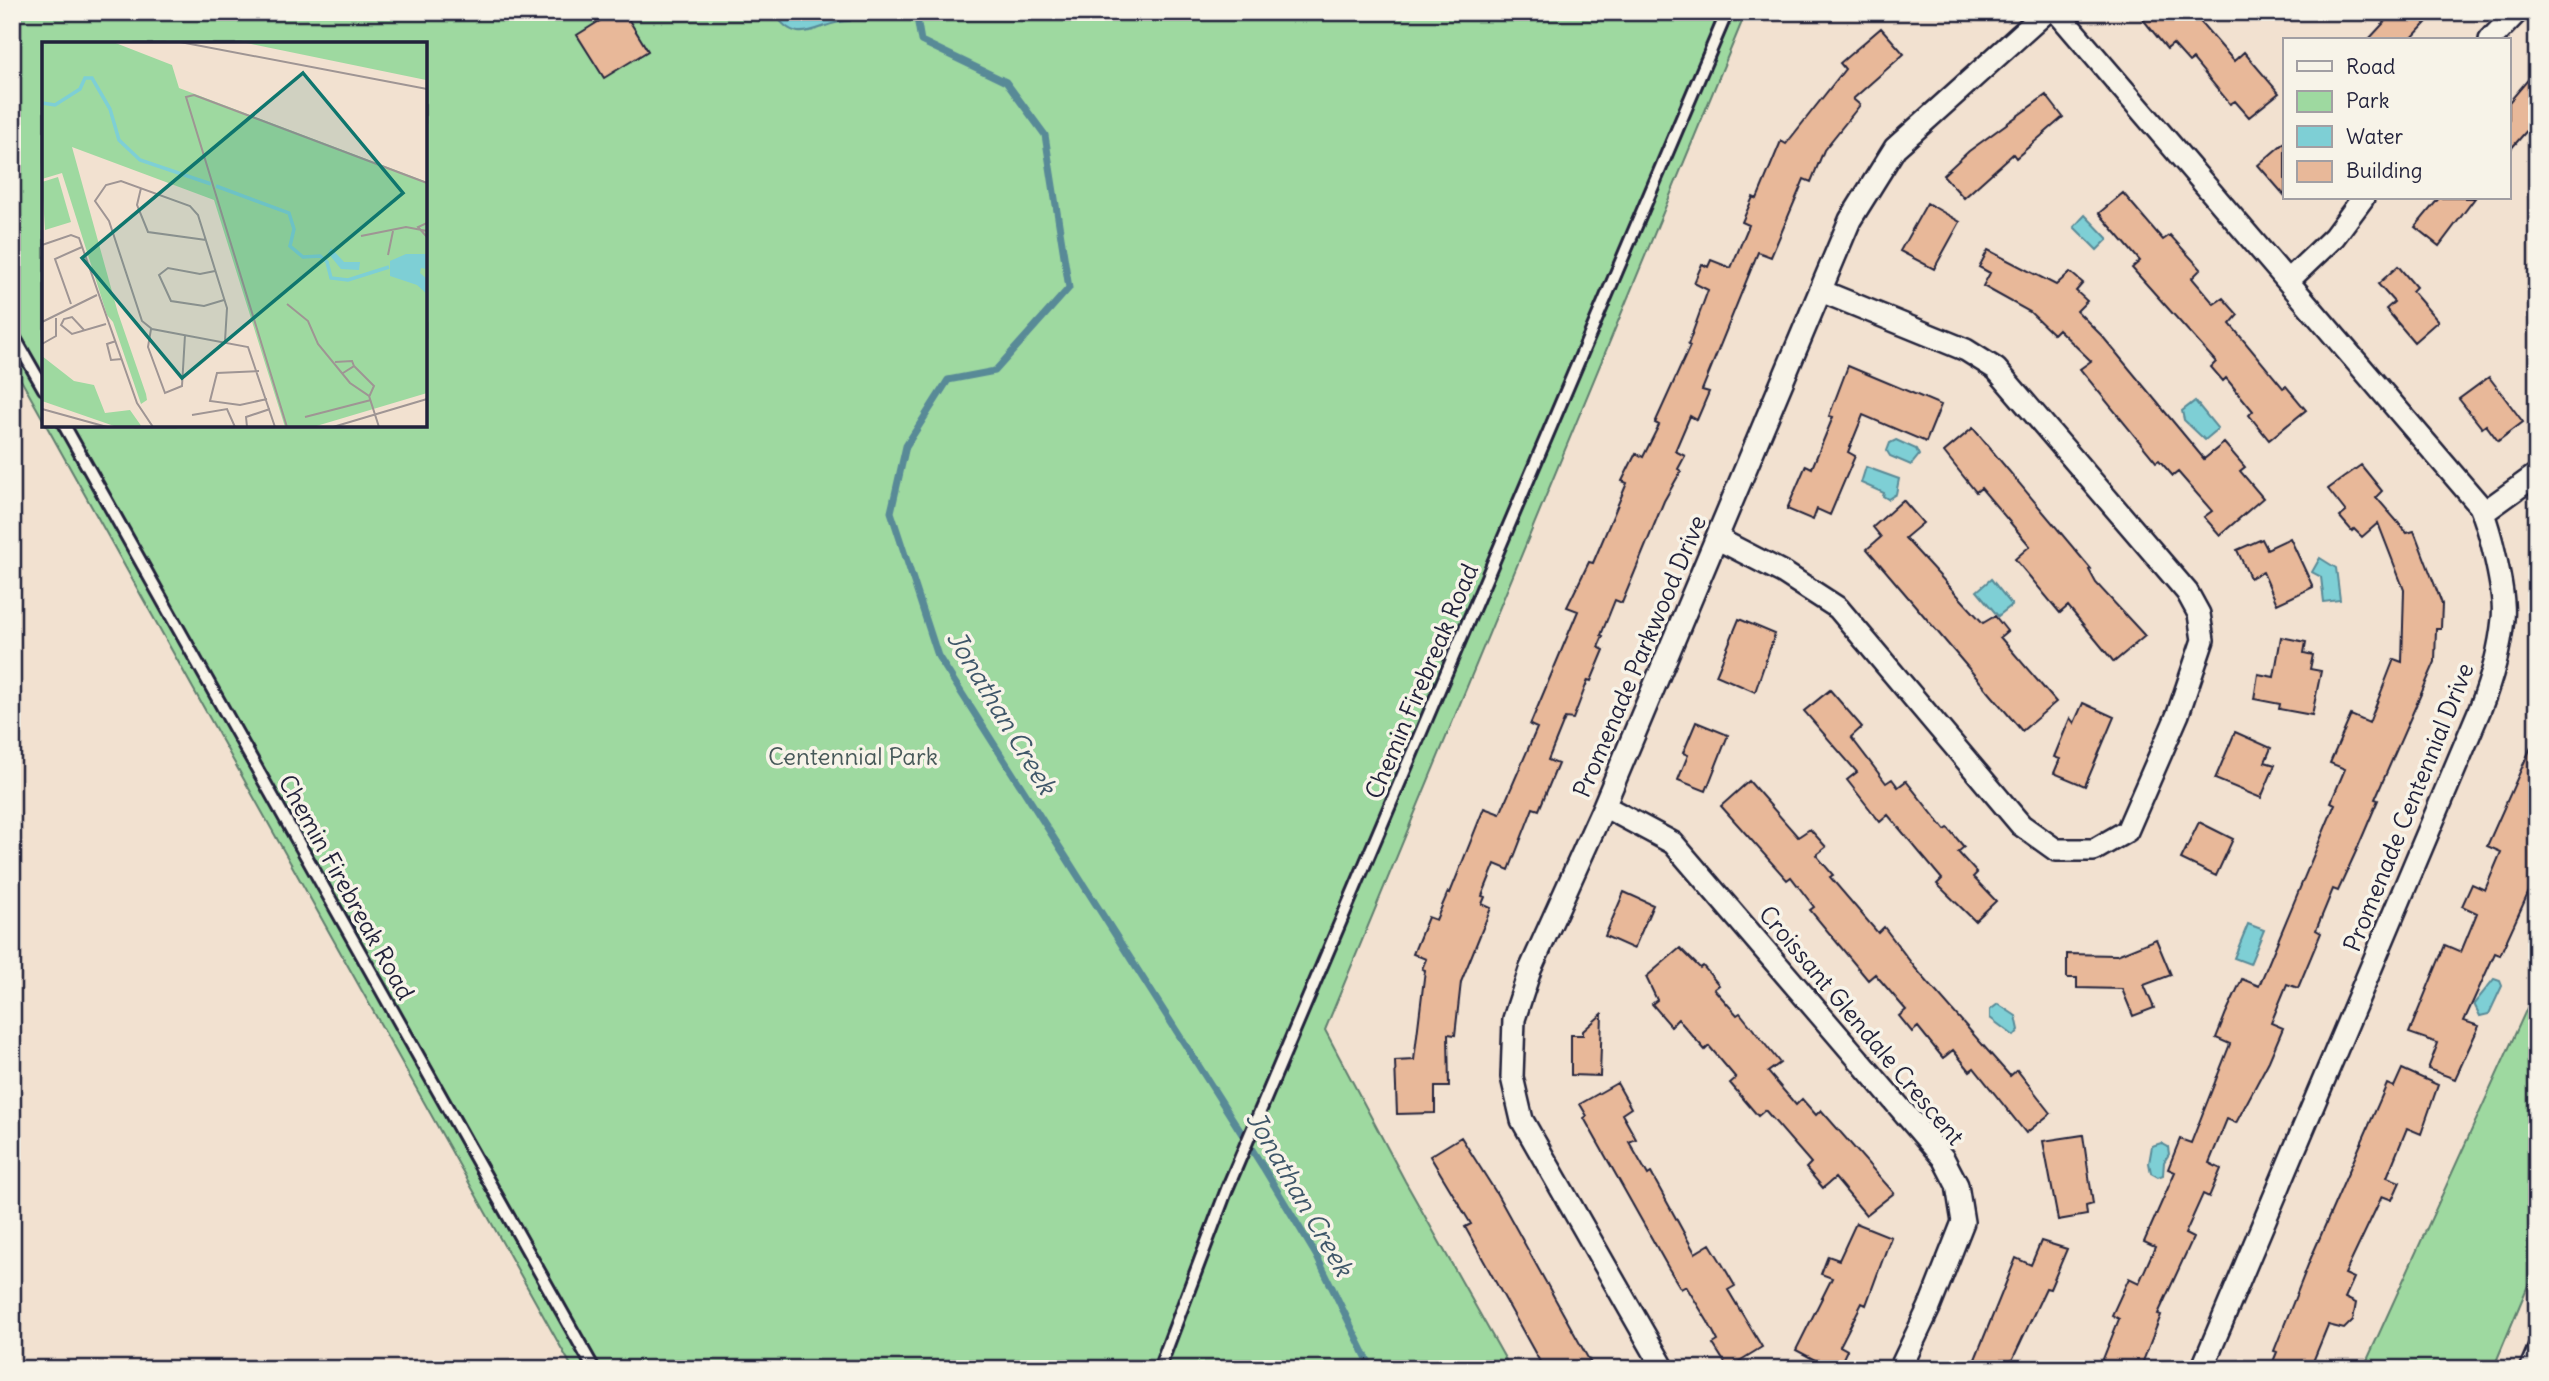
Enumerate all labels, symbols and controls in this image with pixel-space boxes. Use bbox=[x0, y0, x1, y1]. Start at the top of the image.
legend bbox=[2283, 38, 2510, 200]
inset map bbox=[42, 42, 427, 427]
text: Road bbox=[2346, 53, 2395, 80]
text: Park bbox=[2346, 87, 2389, 114]
text: Water bbox=[2346, 123, 2404, 150]
text: Building bbox=[2346, 157, 2422, 184]
street label: Promenade Parkwood Drive bbox=[1566, 510, 1712, 802]
street label: Chemin Firebreak Road bbox=[1358, 559, 1484, 803]
water label: Jonathan Creek bbox=[940, 624, 1065, 802]
street label: Promenade Centennial Drive bbox=[2336, 658, 2480, 956]
park label: Centennial Park bbox=[768, 741, 938, 771]
street label: Chemin Firebreak Road bbox=[273, 769, 421, 1005]
street label: Croissant Glendale Crescent bbox=[1753, 899, 1971, 1151]
water label: Jonathan Creek bbox=[1239, 1104, 1362, 1283]

